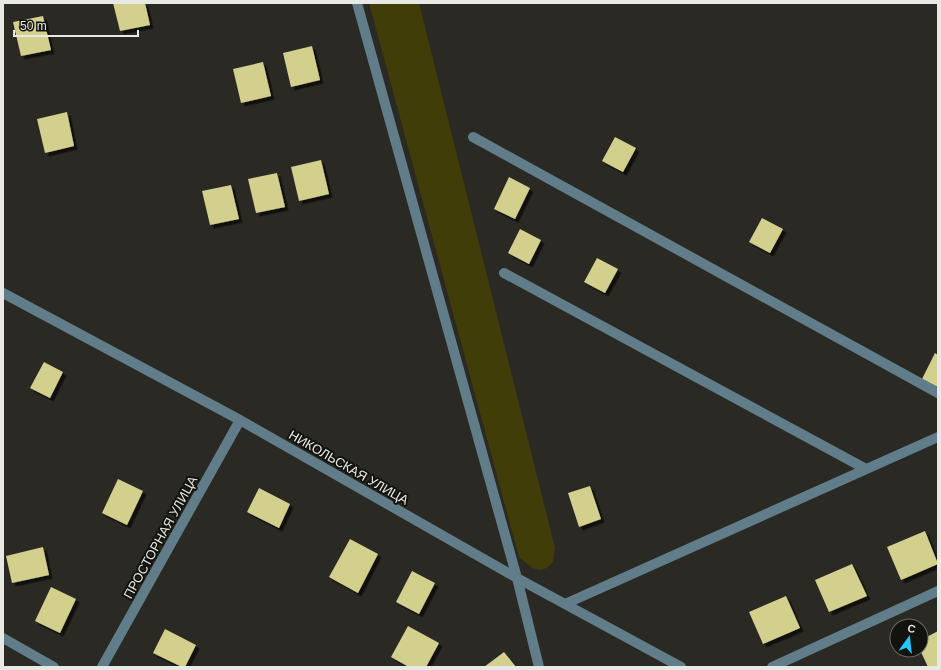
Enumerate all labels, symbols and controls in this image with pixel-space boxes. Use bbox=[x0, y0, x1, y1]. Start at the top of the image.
scale bar bbox=[14, 12, 138, 38]
text: 50 m bbox=[20, 19, 47, 33]
street label: НИКОЛЬСКАЯ УЛИЦА bbox=[286, 427, 411, 508]
street label: ПРОСТОРНАЯ УЛИЦА bbox=[120, 473, 201, 601]
north arrow bbox=[889, 618, 929, 658]
text: С bbox=[906, 622, 917, 635]

